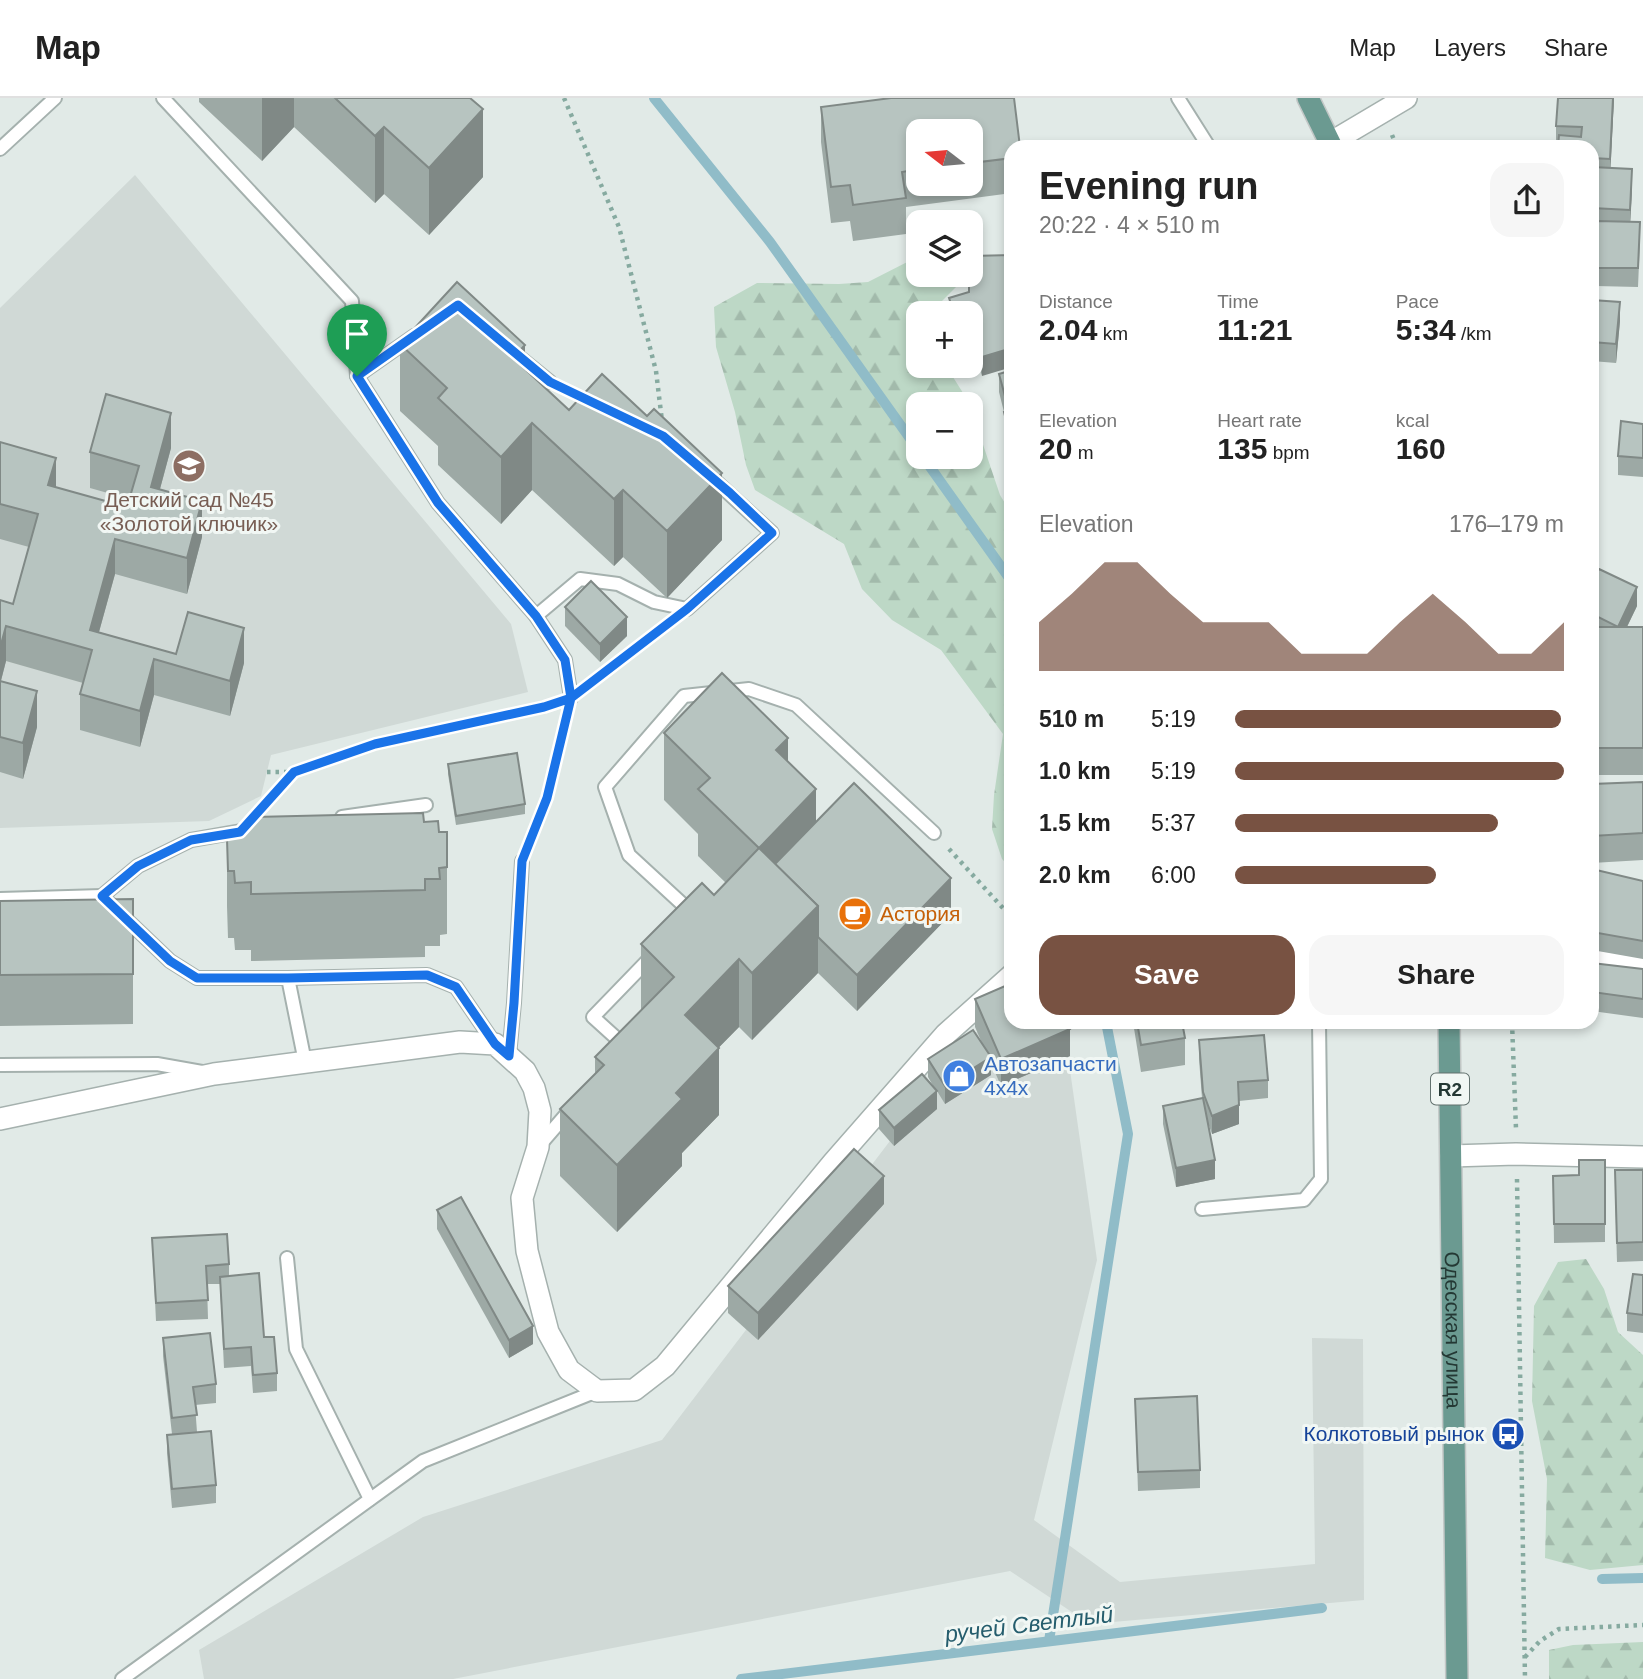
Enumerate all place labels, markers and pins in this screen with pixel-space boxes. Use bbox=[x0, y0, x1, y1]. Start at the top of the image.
pin bbox=[327, 304, 387, 376]
school or university icon: Детский сад №45 «Золотой ключик» bbox=[170, 447, 208, 485]
place label: Детский сад №45 «Золотой ключик» bbox=[100, 488, 278, 535]
cafe icon: Астория bbox=[836, 895, 874, 933]
place label: Астория bbox=[880, 902, 960, 925]
place label: Автозапчасти 4х4х bbox=[984, 1052, 1117, 1099]
shop icon: Автозапчасти 4х4х bbox=[940, 1057, 978, 1095]
bus stop icon: Колкотовый рынок bbox=[1489, 1415, 1527, 1453]
place label: Колкотовый рынок bbox=[1304, 1422, 1485, 1445]

